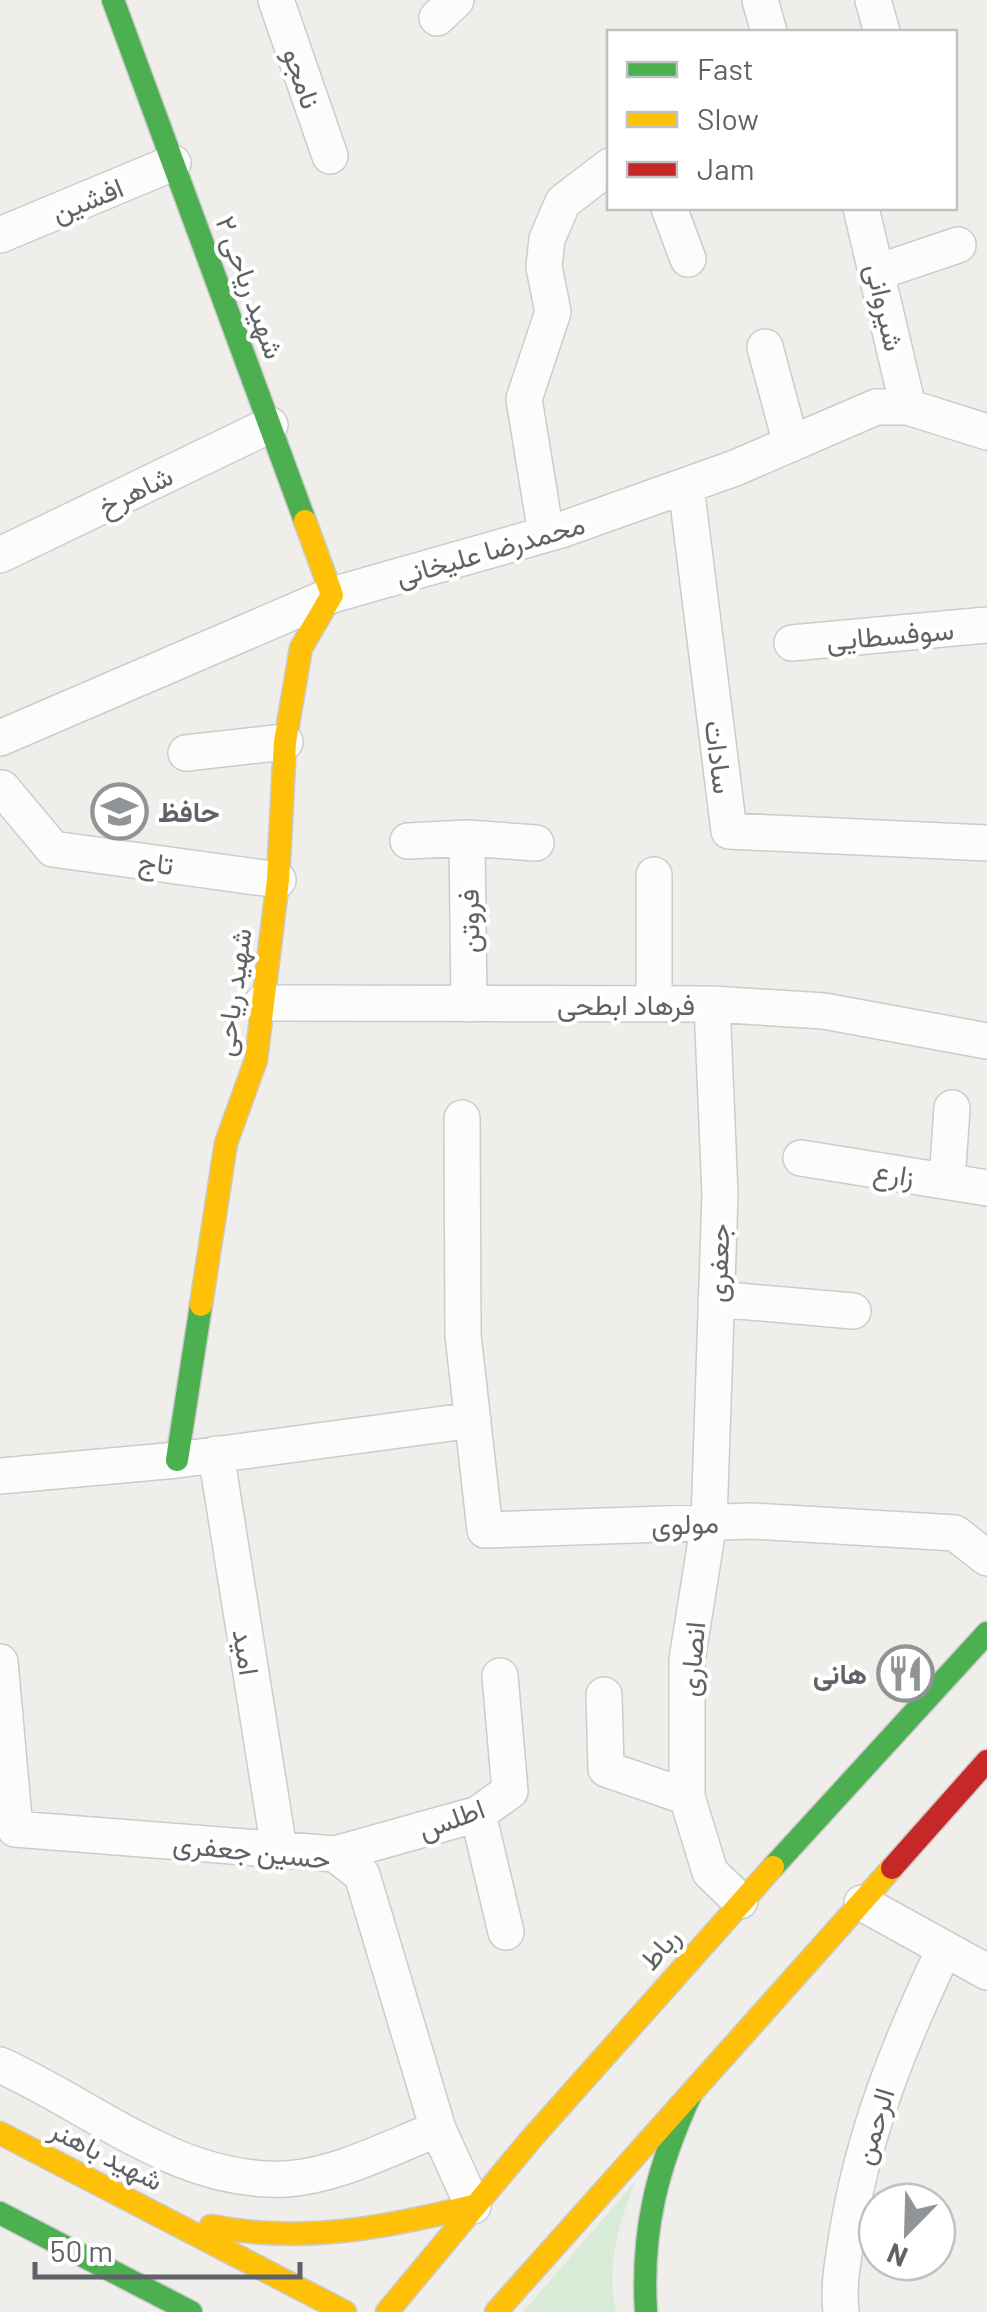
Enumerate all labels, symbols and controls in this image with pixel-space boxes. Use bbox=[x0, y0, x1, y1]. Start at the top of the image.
legend bbox=[607, 30, 957, 210]
street label: نامجو bbox=[275, 43, 329, 113]
text: Fast bbox=[697, 50, 754, 86]
text: Slow bbox=[697, 100, 759, 136]
text: Jam bbox=[697, 150, 754, 186]
street label: افشین bbox=[46, 169, 128, 230]
street label: شهید ریاحی ۲ bbox=[208, 211, 293, 364]
street label: شیروانی bbox=[858, 260, 913, 354]
street label: شاهرخ bbox=[92, 458, 179, 525]
street label: محمدرضا علیخانی bbox=[392, 506, 589, 594]
street label: سوفسطایی bbox=[825, 611, 955, 659]
street label: سادات bbox=[699, 718, 741, 796]
school or university icon: حافظ bbox=[89, 781, 149, 841]
place label: حافظ bbox=[158, 794, 219, 828]
street label: تاج bbox=[136, 843, 176, 884]
street label: فروتن bbox=[450, 888, 488, 954]
street label: شهید ریاحی bbox=[206, 926, 260, 1059]
street label: فرهاد ابطحی bbox=[557, 987, 695, 1023]
street label: زارع bbox=[871, 1153, 917, 1196]
street label: جعفری bbox=[699, 1223, 737, 1303]
street label: مولوی bbox=[651, 1505, 719, 1543]
street label: انصاری bbox=[671, 1620, 713, 1698]
street label: امید bbox=[227, 1626, 267, 1678]
restaurant icon: هانی bbox=[876, 1643, 936, 1703]
place label: هانی bbox=[813, 1656, 867, 1691]
street label: اطلس bbox=[413, 1790, 489, 1847]
street label: حسین جعفری bbox=[171, 1825, 333, 1877]
street label: رباط bbox=[631, 1920, 688, 1978]
street label: الرحمن bbox=[845, 2084, 903, 2169]
street label: شهید باهنر bbox=[43, 2111, 169, 2199]
north arrow bbox=[857, 2182, 957, 2282]
scale bar bbox=[35, 2217, 300, 2279]
text: 50 m bbox=[50, 2232, 113, 2268]
text: N bbox=[882, 2237, 912, 2275]

